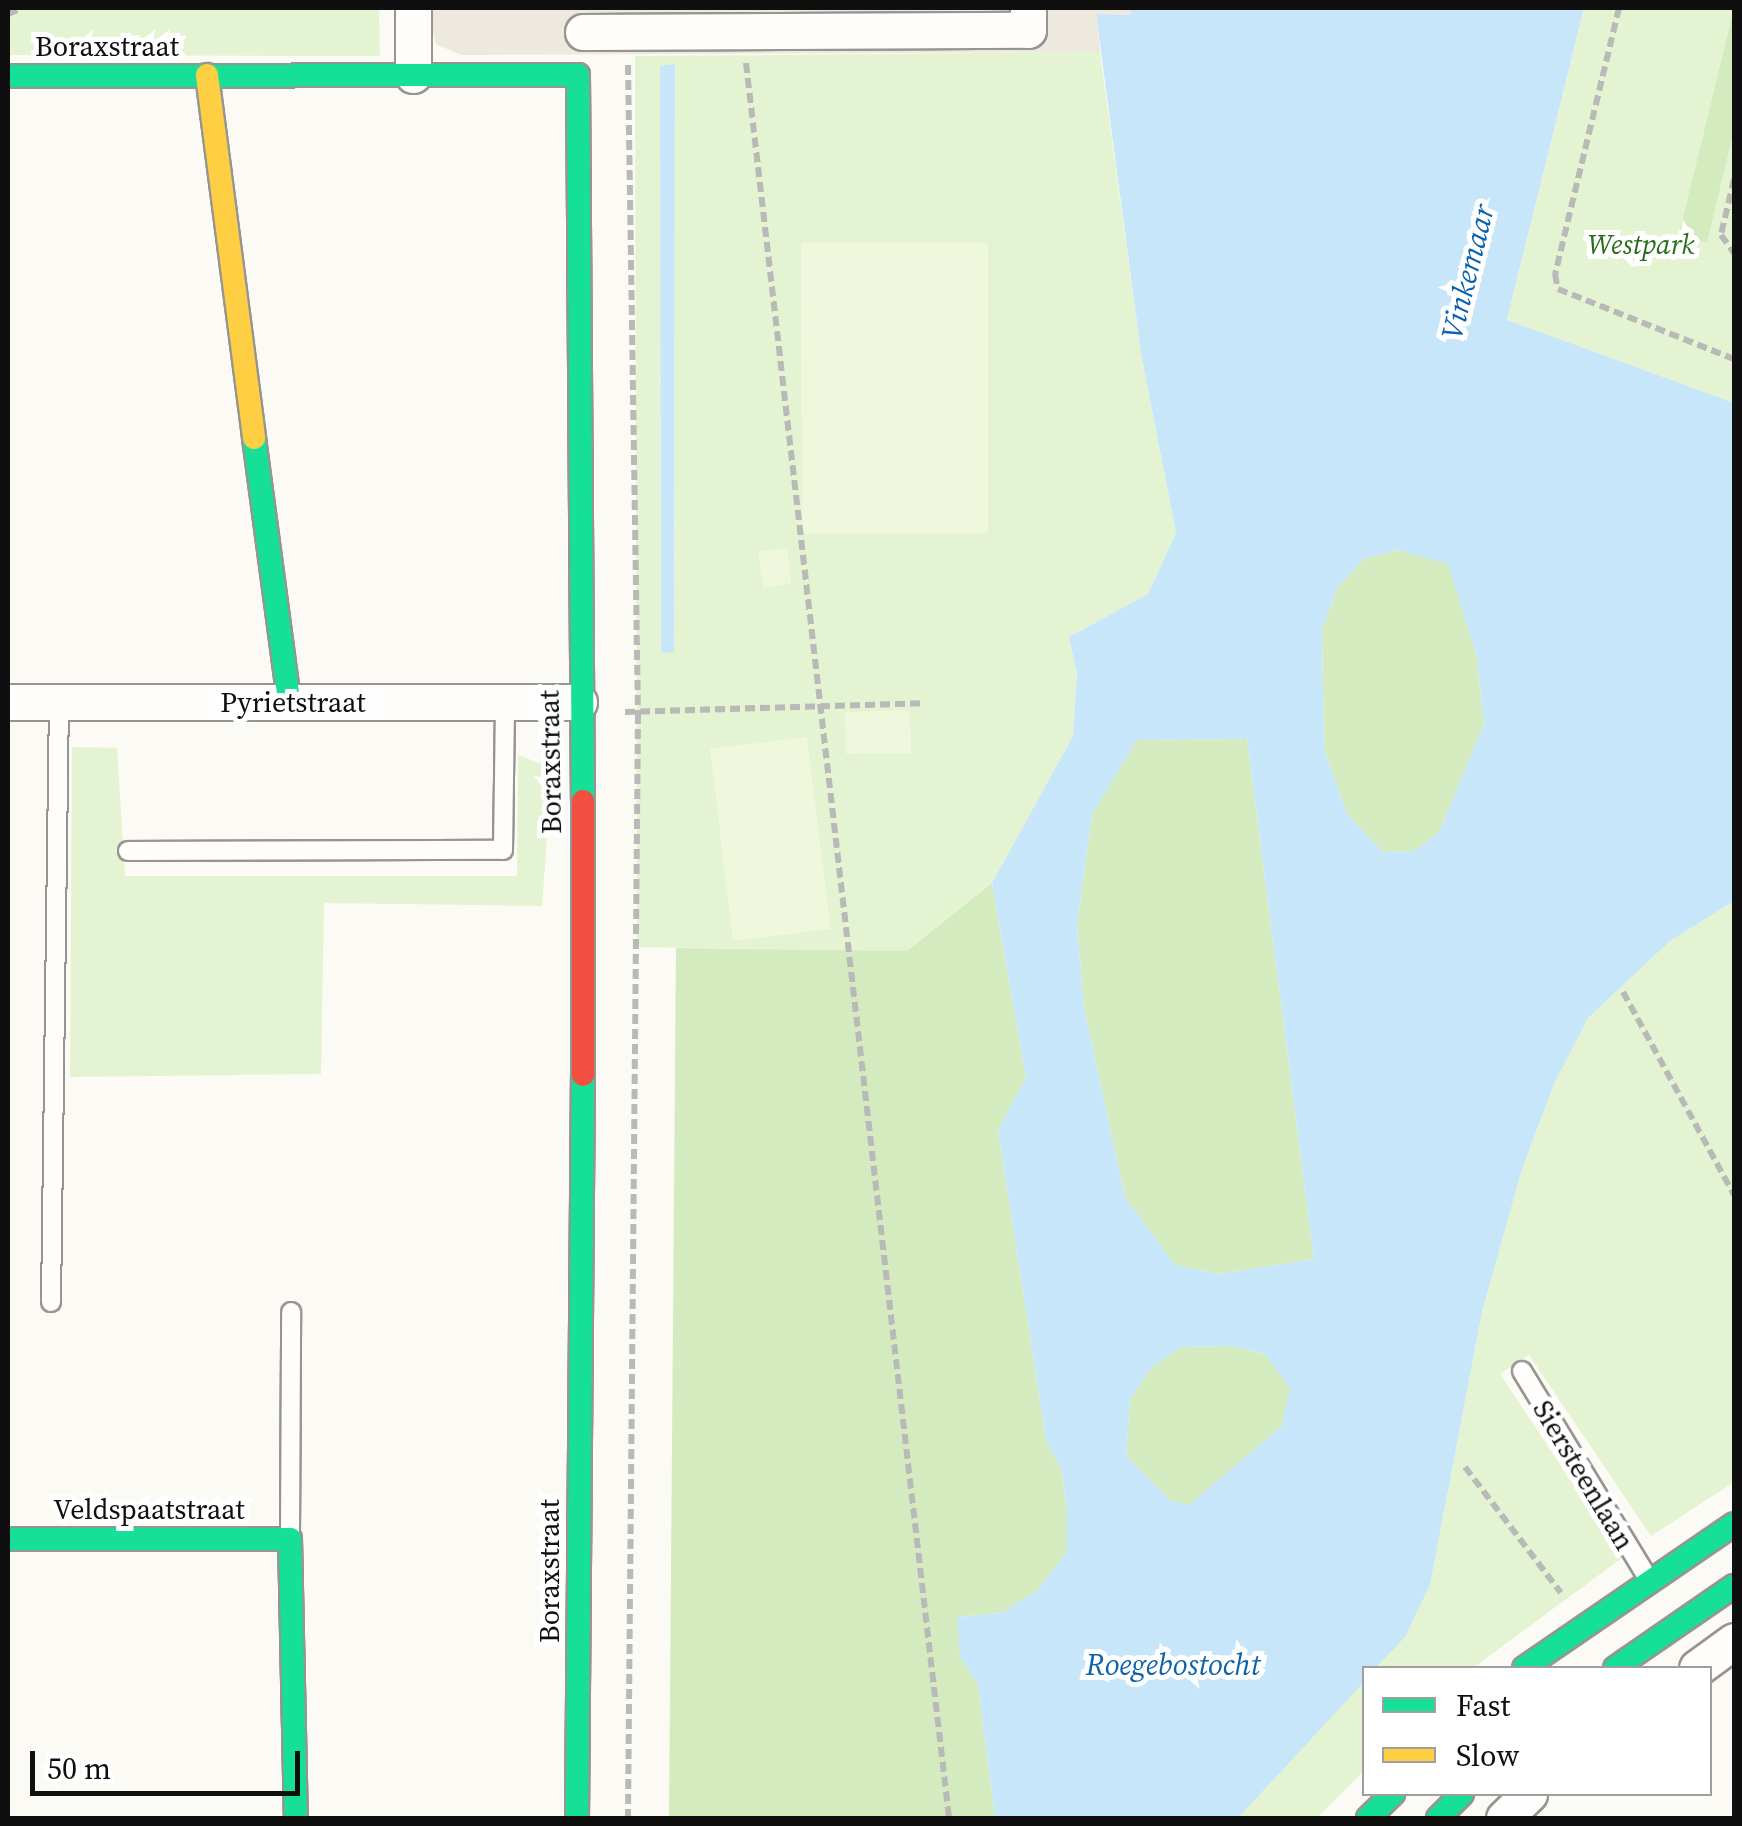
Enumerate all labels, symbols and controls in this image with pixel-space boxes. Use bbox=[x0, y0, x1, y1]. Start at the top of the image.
street label: Boraxstraat bbox=[35, 29, 179, 63]
water label: Vinkemaar bbox=[1434, 201, 1502, 343]
park label: Westpark bbox=[1587, 227, 1695, 261]
street label: Pyrietstraat bbox=[220, 685, 366, 719]
street label: Boraxstraat bbox=[532, 690, 568, 834]
street label: Siersteenlaan bbox=[1526, 1394, 1642, 1556]
street label: Veldspaatstraat bbox=[53, 1492, 245, 1526]
street label: Boraxstraat bbox=[532, 1499, 566, 1643]
water label: Roegebostocht bbox=[1086, 1647, 1260, 1683]
legend bbox=[1362, 1666, 1712, 1796]
text: Fast bbox=[1456, 1685, 1510, 1726]
scale bar bbox=[35, 1731, 305, 1793]
text: Slow bbox=[1456, 1735, 1519, 1776]
text: 50 m bbox=[47, 1748, 111, 1789]

